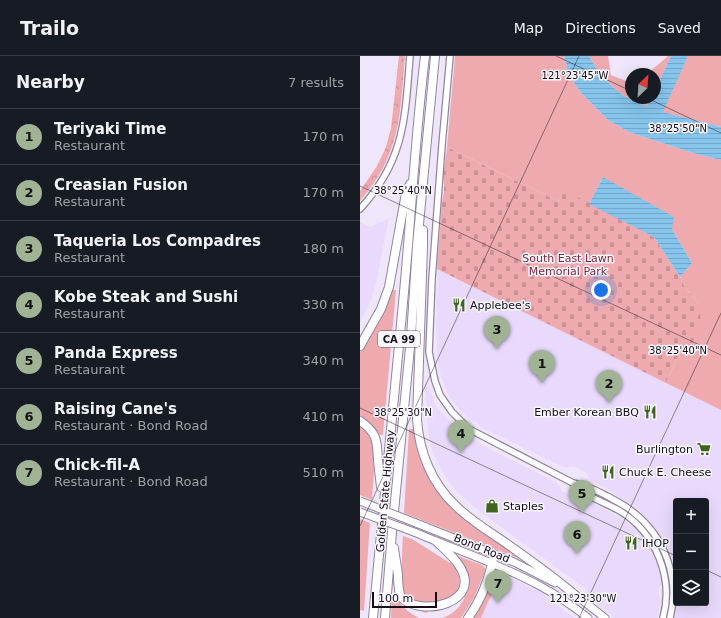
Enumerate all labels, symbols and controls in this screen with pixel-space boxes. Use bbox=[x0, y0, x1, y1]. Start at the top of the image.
text: Trailo bbox=[20, 17, 79, 39]
text: Map bbox=[514, 20, 543, 36]
text: Directions bbox=[565, 20, 636, 36]
text: Saved bbox=[658, 20, 701, 36]
north arrow bbox=[625, 68, 661, 104]
text: 121°23'45"W bbox=[542, 70, 608, 81]
text: Nearby bbox=[16, 72, 85, 92]
text: 7 results bbox=[288, 75, 344, 90]
text: Teriyaki Time bbox=[54, 120, 166, 138]
text: 38°25'50"N bbox=[649, 123, 707, 134]
text: 1 bbox=[24, 129, 34, 144]
text: 170 m bbox=[302, 129, 344, 144]
text: Restaurant bbox=[54, 138, 125, 153]
text: Creasian Fusion bbox=[54, 176, 188, 194]
text: 2 bbox=[24, 185, 34, 200]
text: 170 m bbox=[302, 185, 344, 200]
text: 38°25'40"N bbox=[374, 185, 432, 196]
text: Restaurant bbox=[54, 194, 125, 209]
text: Taqueria Los Compadres bbox=[54, 232, 261, 250]
text: 3 bbox=[24, 241, 34, 256]
text: 180 m bbox=[302, 241, 344, 256]
text: Restaurant bbox=[54, 250, 125, 265]
park label: South East Lawn Memorial Park bbox=[522, 252, 614, 278]
your location bbox=[591, 280, 611, 300]
text: Kobe Steak and Sushi bbox=[54, 288, 238, 306]
text: 4 bbox=[24, 297, 34, 312]
text: 330 m bbox=[302, 297, 344, 312]
restaurant icon: Applebee's bbox=[451, 297, 467, 313]
place label: Applebee's bbox=[470, 299, 531, 312]
text: Restaurant bbox=[54, 306, 125, 321]
pin: 3 bbox=[484, 316, 510, 349]
road number: CA 99 bbox=[378, 331, 420, 347]
text: Panda Express bbox=[54, 344, 178, 362]
text: 38°25'40"N bbox=[649, 345, 707, 356]
pin: 1 bbox=[529, 350, 555, 383]
text: 5 bbox=[24, 353, 34, 368]
text: 340 m bbox=[302, 353, 344, 368]
text: Restaurant bbox=[54, 362, 125, 377]
pin: 2 bbox=[596, 370, 622, 403]
text: Raising Cane's bbox=[54, 400, 177, 418]
restaurant icon: Ember Korean BBQ bbox=[642, 404, 658, 420]
place label: Ember Korean BBQ bbox=[534, 406, 639, 419]
text: 38°25'30"N bbox=[374, 407, 432, 418]
text: 6 bbox=[24, 409, 34, 424]
text: 410 m bbox=[302, 409, 344, 424]
text: Restaurant · Bond Road bbox=[54, 418, 208, 433]
pin: 4 bbox=[448, 420, 474, 453]
street label: Golden State Highway bbox=[374, 429, 397, 553]
supermarket icon: Burlington bbox=[696, 441, 712, 457]
place label: Burlington bbox=[636, 443, 693, 456]
text: Chick-fil-A bbox=[54, 456, 140, 474]
restaurant icon: Chuck E. Cheese bbox=[600, 464, 616, 480]
text: 7 bbox=[24, 465, 34, 480]
text: 510 m bbox=[302, 465, 344, 480]
place label: Chuck E. Cheese bbox=[619, 466, 711, 479]
text: Restaurant · Bond Road bbox=[54, 474, 208, 489]
pin: 5 bbox=[569, 480, 595, 513]
shop icon: Staples bbox=[484, 498, 500, 514]
map controls bbox=[673, 498, 709, 606]
button: + bbox=[673, 498, 709, 534]
place label: Staples bbox=[503, 500, 544, 513]
pin: 6 bbox=[564, 521, 590, 554]
street label: Bond Road bbox=[452, 531, 512, 566]
button: − bbox=[673, 534, 709, 570]
restaurant icon: IHOP bbox=[623, 535, 639, 551]
place label: IHOP bbox=[642, 537, 669, 550]
pin: 7 bbox=[485, 570, 511, 603]
button: layers bbox=[673, 570, 709, 606]
scale bar bbox=[372, 590, 437, 609]
text: 100 m bbox=[378, 592, 413, 605]
text: 121°23'30"W bbox=[550, 593, 616, 604]

